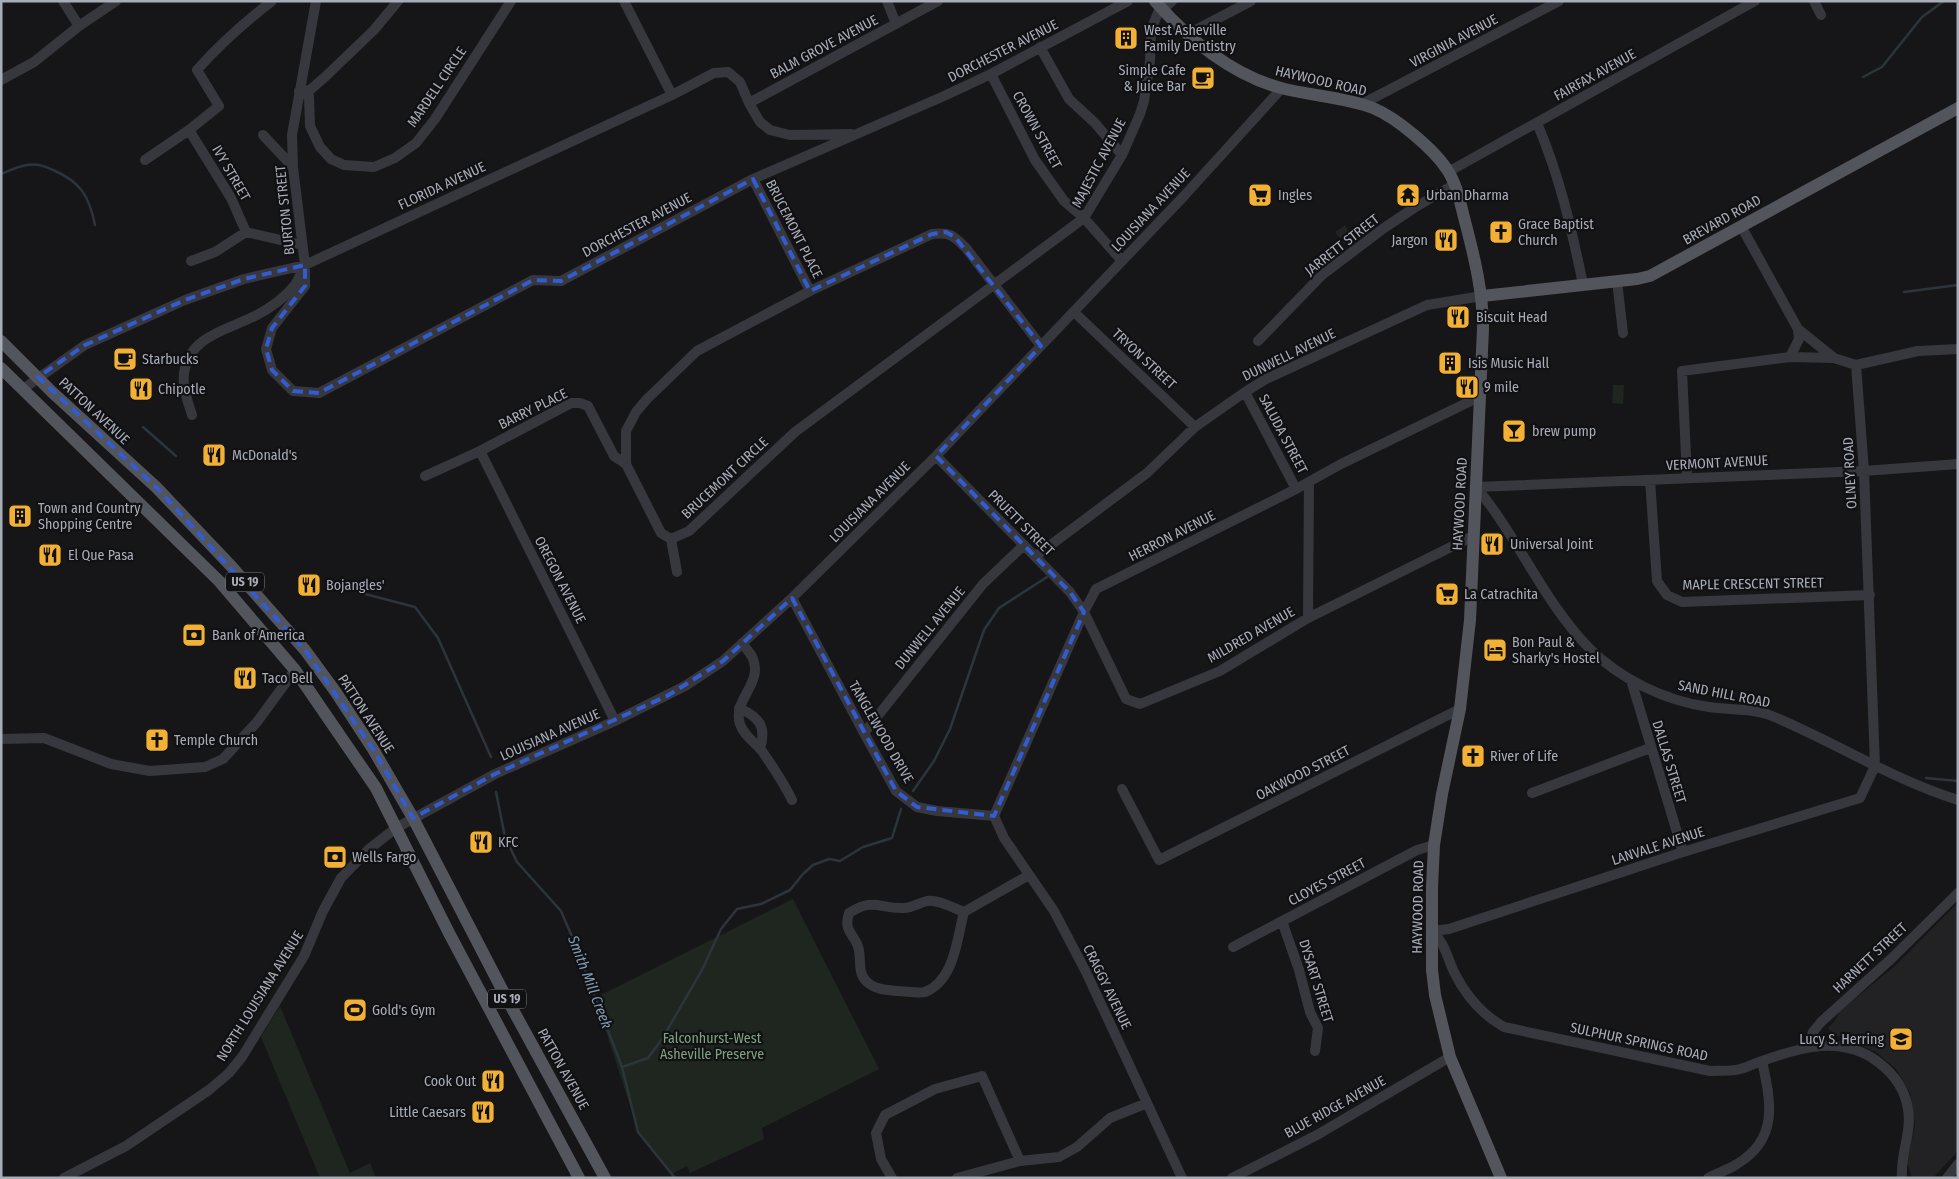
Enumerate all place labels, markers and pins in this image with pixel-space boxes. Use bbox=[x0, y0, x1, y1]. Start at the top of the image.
place label: West Asheville Family Dentistry bbox=[1144, 22, 1237, 55]
building icon: West Asheville Family Dentistry bbox=[1113, 25, 1139, 51]
place label: Simple Cafe & Juice Bar bbox=[1119, 62, 1186, 95]
cafe icon: Simple Cafe & Juice Bar bbox=[1190, 65, 1216, 91]
supermarket icon: Ingles bbox=[1247, 182, 1273, 208]
temple icon: Urban Dharma bbox=[1395, 182, 1421, 208]
place label: Ingles bbox=[1278, 187, 1312, 204]
place label: Urban Dharma bbox=[1426, 187, 1509, 204]
place label: Grace Baptist Church bbox=[1518, 216, 1594, 249]
church icon: Grace Baptist Church bbox=[1488, 219, 1514, 245]
restaurant icon: Jargon bbox=[1433, 227, 1459, 253]
place label: Jargon bbox=[1392, 232, 1428, 249]
restaurant icon: Biscuit Head bbox=[1445, 304, 1471, 330]
place label: Biscuit Head bbox=[1476, 309, 1547, 326]
cafe icon: Starbucks bbox=[112, 346, 138, 372]
building icon: Isis Music Hall bbox=[1437, 350, 1463, 376]
place label: Starbucks bbox=[142, 351, 198, 368]
place label: Isis Music Hall bbox=[1468, 355, 1549, 372]
restaurant icon: 9 mile bbox=[1454, 374, 1480, 400]
restaurant icon: Chipotle bbox=[128, 376, 154, 402]
place label: 9 mile bbox=[1484, 379, 1519, 396]
place label: Chipotle bbox=[158, 381, 206, 398]
bar icon: brew pump bbox=[1501, 418, 1527, 444]
place label: brew pump bbox=[1532, 423, 1596, 440]
restaurant icon: McDonald's bbox=[201, 442, 227, 468]
place label: McDonald's bbox=[232, 447, 297, 464]
place label: Town and Country Shopping Centre bbox=[38, 500, 141, 533]
building icon: Town and Country Shopping Centre bbox=[7, 503, 33, 529]
restaurant icon: Universal Joint bbox=[1479, 531, 1505, 557]
place label: Universal Joint bbox=[1510, 536, 1594, 553]
restaurant icon: El Que Pasa bbox=[37, 542, 63, 568]
place label: El Que Pasa bbox=[68, 547, 134, 564]
restaurant icon: Bojangles' bbox=[296, 572, 322, 598]
place label: Bojangles' bbox=[326, 577, 385, 594]
supermarket icon: La Catrachita bbox=[1434, 581, 1460, 607]
place label: La Catrachita bbox=[1464, 586, 1538, 603]
bank icon: Bank of America bbox=[181, 622, 207, 648]
place label: Bank of America bbox=[212, 627, 305, 644]
place label: Bon Paul & Sharky's Hostel bbox=[1512, 634, 1600, 667]
hotel icon: Bon Paul & Sharky's Hostel bbox=[1482, 637, 1508, 663]
restaurant icon: Taco Bell bbox=[232, 665, 258, 691]
place label: Taco Bell bbox=[262, 670, 313, 687]
church icon: Temple Church bbox=[144, 727, 170, 753]
place label: Temple Church bbox=[174, 732, 258, 749]
church icon: River of Life bbox=[1460, 743, 1486, 769]
place label: River of Life bbox=[1490, 748, 1558, 765]
restaurant icon: KFC bbox=[468, 829, 494, 855]
place label: KFC bbox=[498, 834, 518, 851]
bank icon: Wells Fargo bbox=[322, 844, 348, 870]
place label: Wells Fargo bbox=[352, 849, 416, 866]
sports icon: Gold's Gym bbox=[342, 997, 368, 1023]
place label: Gold's Gym bbox=[372, 1002, 436, 1019]
school or university icon: Lucy S. Herring bbox=[1888, 1026, 1914, 1052]
place label: Lucy S. Herring bbox=[1799, 1031, 1884, 1048]
restaurant icon: Cook Out bbox=[480, 1068, 506, 1094]
place label: Cook Out bbox=[424, 1073, 476, 1090]
restaurant icon: Little Caesars bbox=[470, 1099, 496, 1125]
place label: Little Caesars bbox=[389, 1104, 466, 1121]

